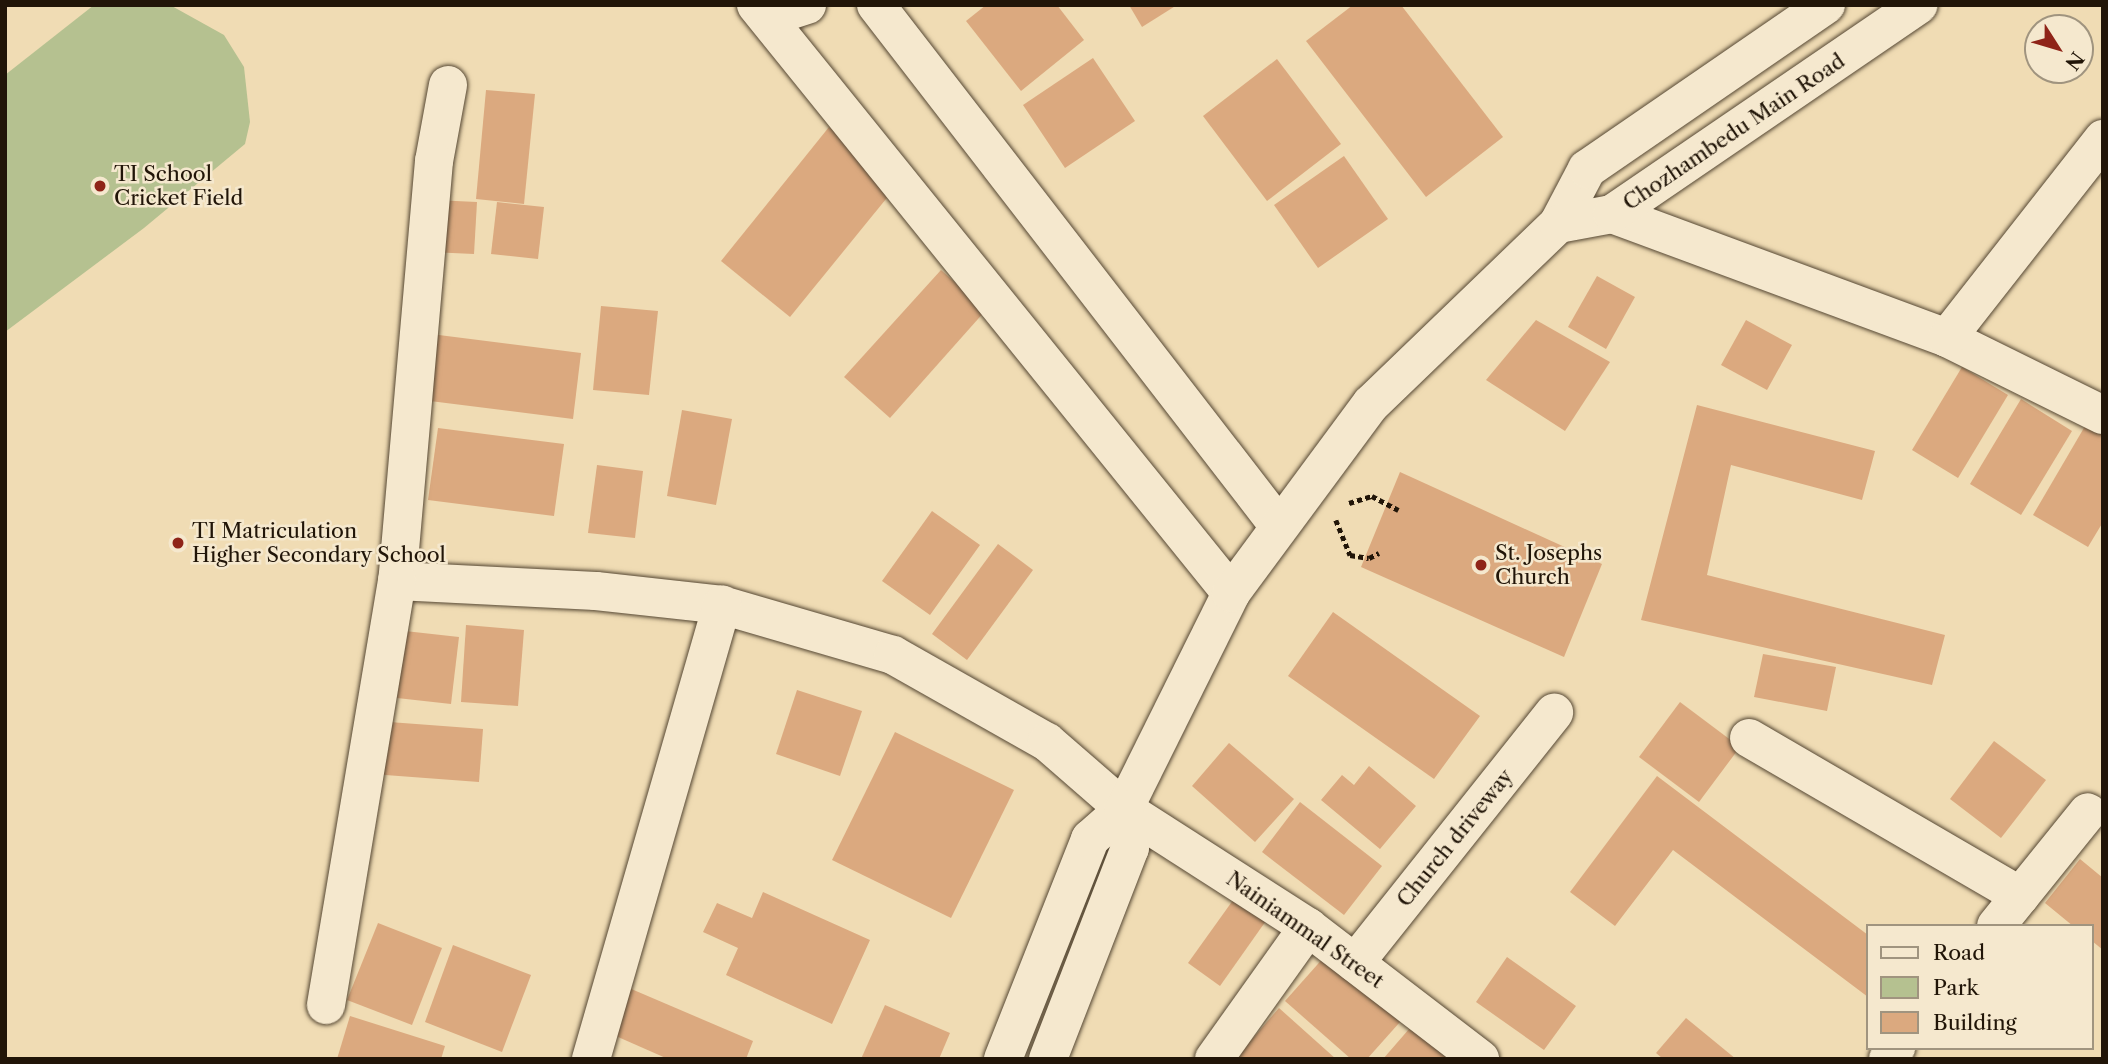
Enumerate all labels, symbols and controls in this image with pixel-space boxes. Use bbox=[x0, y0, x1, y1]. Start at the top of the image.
north arrow bbox=[2024, 14, 2094, 84]
text: N bbox=[2060, 47, 2089, 74]
street label: Chozhambedu Main Road bbox=[1618, 48, 1850, 216]
place label: TI School Cricket Field bbox=[114, 161, 243, 211]
marker: TI School Cricket Field bbox=[92, 178, 108, 194]
place label: TI Matriculation Higher Secondary School bbox=[192, 518, 447, 568]
marker: TI Matriculation Higher Secondary School bbox=[170, 535, 186, 551]
place label: St. Josephs Church bbox=[1495, 540, 1602, 590]
marker: St. Josephs Church bbox=[1473, 557, 1489, 573]
street label: Church driveway bbox=[1392, 764, 1518, 912]
street label: Nainiammal Street bbox=[1221, 866, 1389, 994]
legend bbox=[1867, 924, 2094, 1050]
text: Road bbox=[1933, 940, 1985, 965]
text: Park bbox=[1933, 975, 1979, 1000]
text: Building bbox=[1933, 1010, 2017, 1035]

